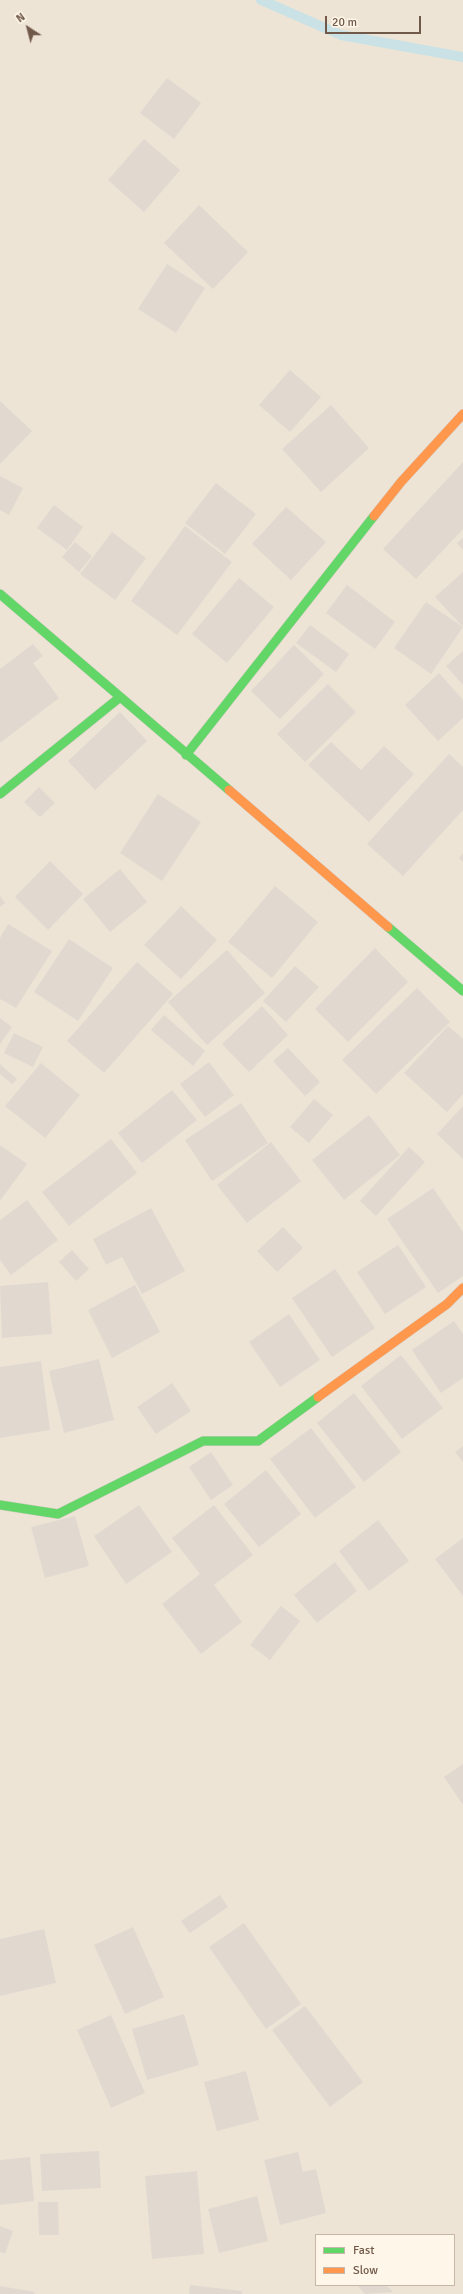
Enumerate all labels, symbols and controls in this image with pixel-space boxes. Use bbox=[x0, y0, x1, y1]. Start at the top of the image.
north arrow bbox=[8, 8, 48, 48]
scale bar bbox=[327, 8, 423, 34]
text: N bbox=[14, 10, 28, 25]
text: 20 m bbox=[332, 15, 357, 30]
legend bbox=[315, 2234, 455, 2286]
text: Fast bbox=[353, 2243, 374, 2258]
text: Slow bbox=[353, 2263, 378, 2278]

